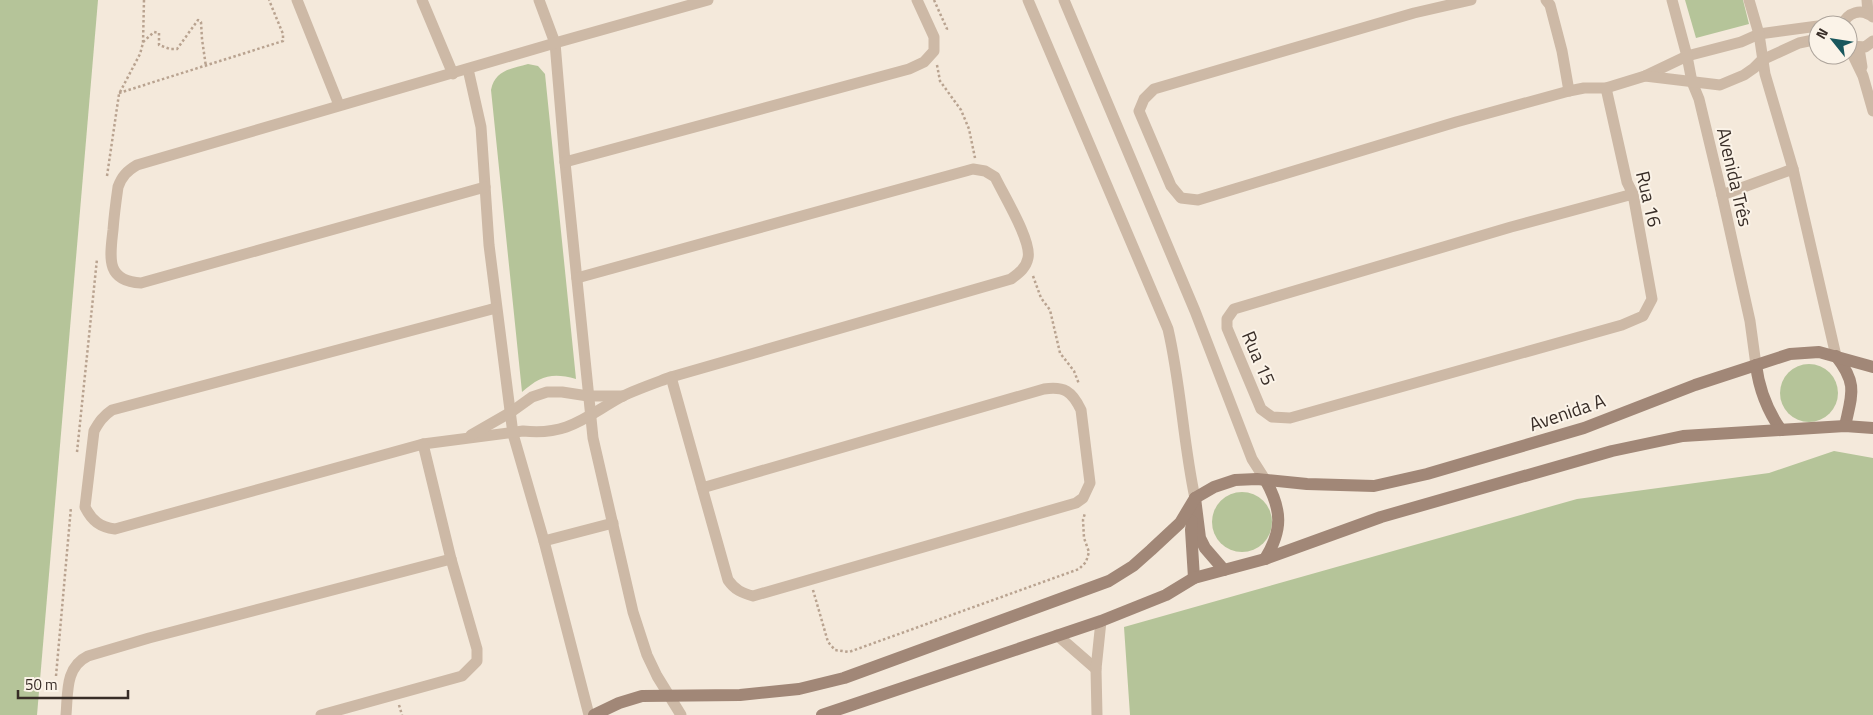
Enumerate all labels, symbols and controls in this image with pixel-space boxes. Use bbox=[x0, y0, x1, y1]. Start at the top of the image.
north arrow bbox=[1808, 15, 1858, 65]
text: N bbox=[1810, 24, 1833, 43]
street label: Avenida Três bbox=[1710, 124, 1761, 229]
street label: Rua 16 bbox=[1629, 168, 1670, 230]
street label: Rua 15 bbox=[1235, 326, 1284, 390]
street label: Avenida A bbox=[1525, 385, 1609, 438]
scale bar bbox=[18, 668, 128, 700]
text: 50 m bbox=[25, 673, 58, 696]

